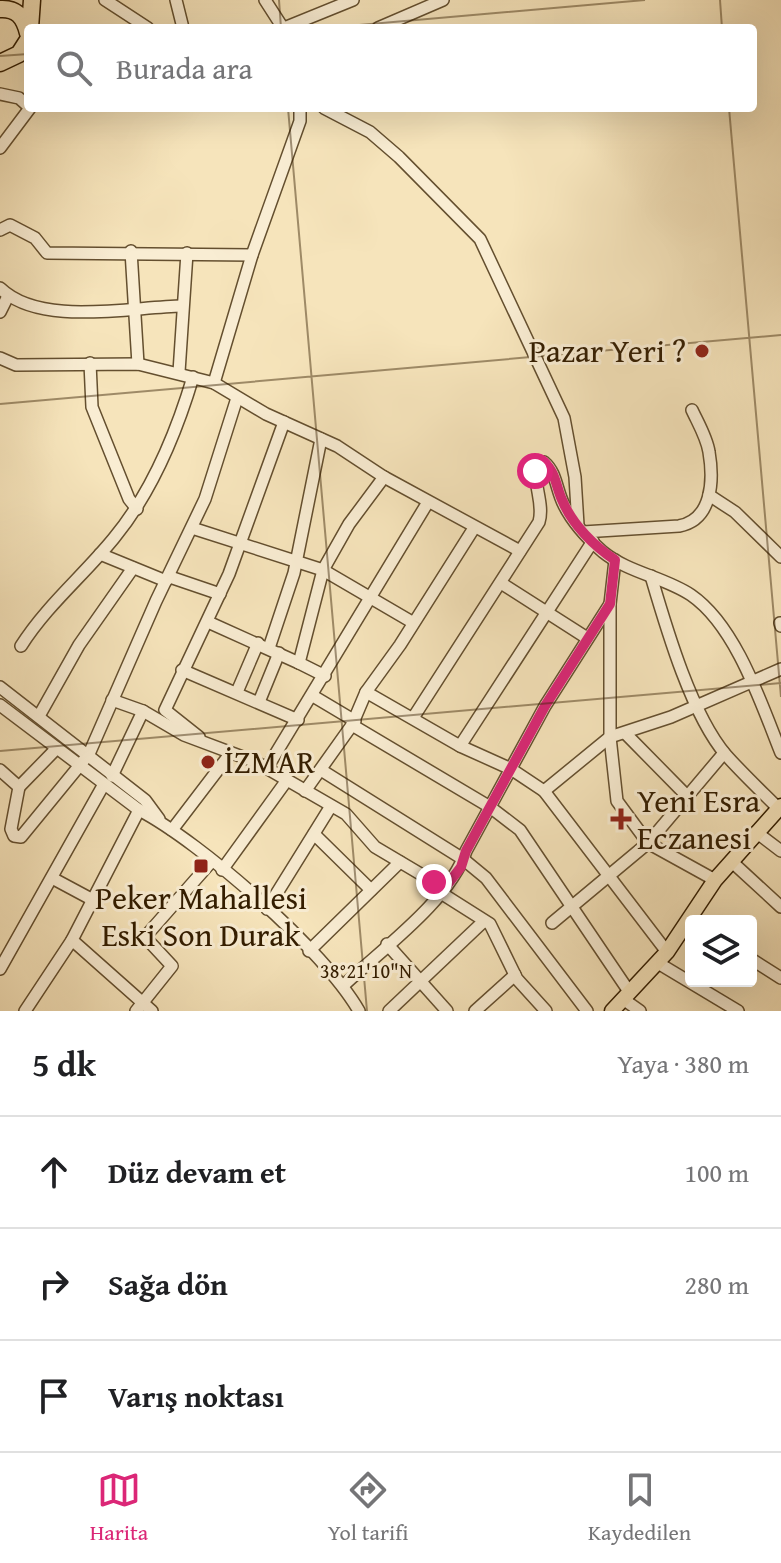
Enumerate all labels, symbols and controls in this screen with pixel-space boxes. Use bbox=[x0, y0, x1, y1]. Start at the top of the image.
search box bbox=[24, 24, 757, 112]
icon: search bbox=[52, 46, 96, 90]
text: Burada ara bbox=[116, 46, 253, 90]
place label: Pazar Yeri ? bbox=[529, 327, 686, 374]
marker: Pazar Yeri ? bbox=[693, 342, 711, 360]
route start bbox=[517, 453, 553, 489]
place label: İZMAR bbox=[224, 738, 315, 785]
marker: İZMAR bbox=[199, 753, 217, 771]
place label: Yeni Esra Eczanesi bbox=[637, 777, 760, 861]
marker: Yeni Esra Eczanesi bbox=[612, 810, 630, 828]
marker: Peker Mahallesi Eski Son Durak bbox=[192, 857, 210, 875]
route end bbox=[416, 864, 452, 900]
place label: Peker Mahallesi Eski Son Durak bbox=[95, 874, 307, 958]
map controls bbox=[685, 915, 757, 987]
button: layers bbox=[685, 915, 757, 987]
text: 38°21'10"N bbox=[320, 956, 412, 985]
text: 5 dk bbox=[32, 1039, 96, 1088]
text: Yaya · 380 m bbox=[618, 1044, 749, 1083]
icon: ahead bbox=[32, 1150, 76, 1194]
text: Düz devam et bbox=[108, 1150, 286, 1194]
text: 100 m bbox=[684, 1153, 749, 1192]
icon: right bbox=[32, 1262, 76, 1306]
text: Sağa dön bbox=[108, 1262, 228, 1306]
text: 280 m bbox=[684, 1265, 749, 1304]
icon: arrive bbox=[32, 1374, 76, 1418]
text: Varış noktası bbox=[108, 1374, 284, 1418]
tab: Harita bbox=[90, 1468, 148, 1548]
tab: Yol tarifi bbox=[328, 1468, 408, 1548]
tab: Kaydedilen bbox=[588, 1468, 691, 1548]

